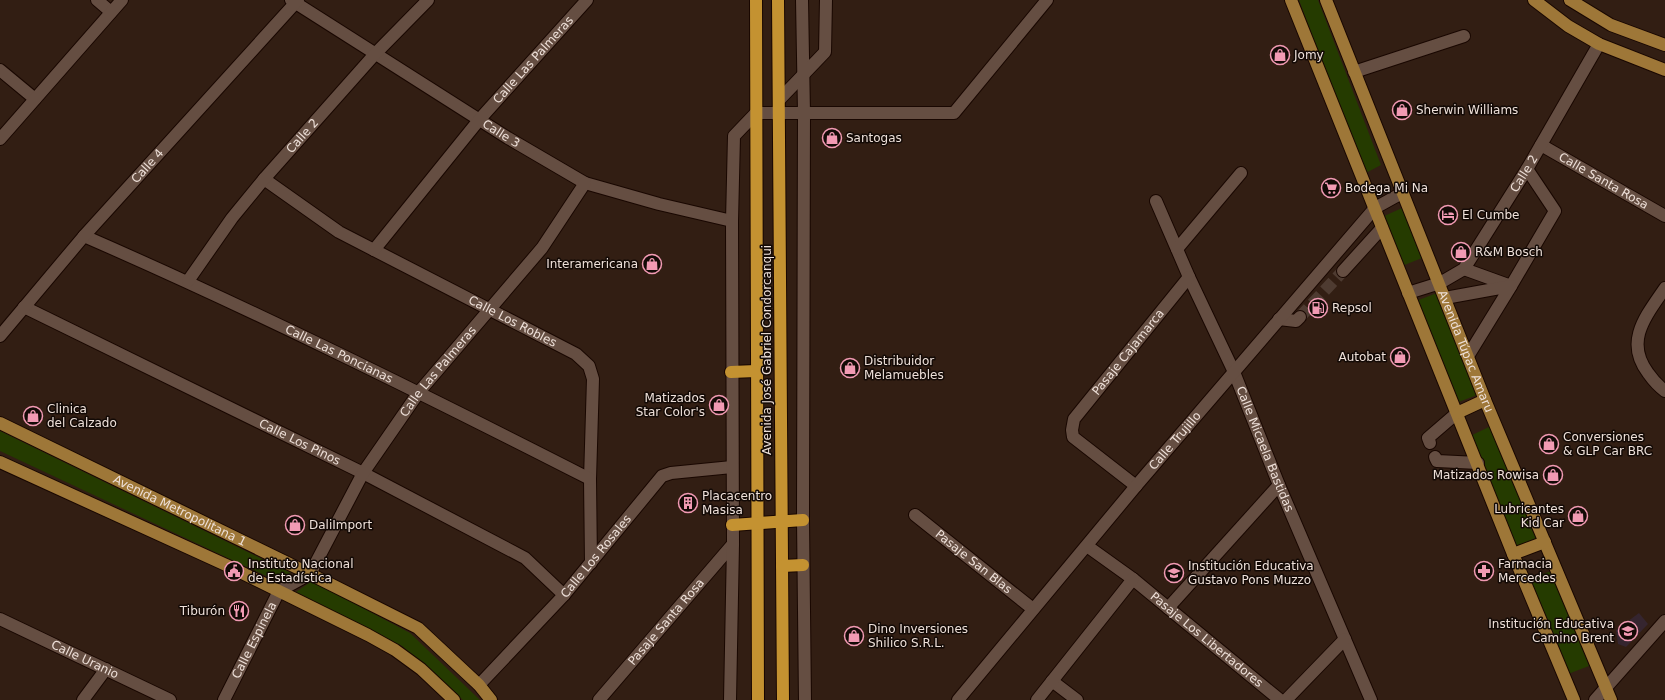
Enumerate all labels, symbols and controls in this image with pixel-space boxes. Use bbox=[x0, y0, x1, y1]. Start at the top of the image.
street label: Calle Las Palmeras bbox=[490, 13, 576, 106]
shop icon: Jomy bbox=[1269, 44, 1291, 66]
place label: Jomy bbox=[1293, 48, 1324, 62]
shop icon: Sherwin Williams bbox=[1391, 99, 1413, 121]
place label: Sherwin Williams bbox=[1416, 103, 1518, 117]
street label: Calle 2 bbox=[283, 116, 321, 156]
street label: Calle 3 bbox=[480, 117, 522, 150]
shop icon: Santogas bbox=[821, 127, 843, 149]
place label: Santogas bbox=[846, 131, 902, 145]
street label: Calle 4 bbox=[128, 146, 166, 186]
street label: Calle Santa Rosa bbox=[1556, 150, 1651, 212]
street label: Calle 2 bbox=[1507, 152, 1541, 195]
supermarket icon: Bodega Mi Na bbox=[1320, 177, 1342, 199]
place label: Bodega Mi Na bbox=[1345, 181, 1428, 195]
hotel icon: El Cumbe bbox=[1437, 204, 1459, 226]
place label: El Cumbe bbox=[1462, 208, 1519, 222]
shop icon: R&M Bosch bbox=[1450, 241, 1472, 263]
street label: Avenida José Gabriel Condorcanqui bbox=[760, 245, 774, 455]
place label: R&M Bosch bbox=[1475, 245, 1543, 259]
shop icon: Interamericana bbox=[641, 253, 663, 275]
place label: Interamericana bbox=[546, 257, 638, 271]
street label: Avenida Túpac Amaru bbox=[1435, 288, 1496, 414]
street label: Calle Los Robles bbox=[466, 293, 559, 350]
fuel station icon: Repsol bbox=[1307, 297, 1329, 319]
place label: Repsol bbox=[1332, 301, 1372, 315]
street label: Pasaje Cajamarca bbox=[1089, 306, 1167, 398]
street label: Calle Las Poncianas bbox=[283, 322, 395, 386]
street label: Calle Las Palmeras bbox=[397, 323, 479, 419]
shop icon: Autobat bbox=[1389, 346, 1411, 368]
place label: Autobat bbox=[1338, 350, 1386, 364]
place label: Distribuidor Melamuebles bbox=[864, 354, 944, 382]
shop icon: Distribuidor Melamuebles bbox=[839, 357, 861, 379]
street label: Calle Micaela Bastidas bbox=[1233, 384, 1297, 514]
place label: Matizados Star Color's bbox=[636, 391, 705, 419]
shop icon: Matizados Star Color's bbox=[708, 394, 730, 416]
place label: Clinica del Calzado bbox=[47, 402, 117, 430]
shop icon: Clinica del Calzado bbox=[22, 405, 44, 427]
street label: Calle Trujillo bbox=[1146, 409, 1204, 473]
street label: Calle Los Pinos bbox=[257, 416, 343, 468]
place label: Conversiones & GLP Car BRC bbox=[1563, 430, 1652, 458]
shop icon: Conversiones & GLP Car BRC bbox=[1538, 433, 1560, 455]
shop icon: Matizados Rowisa bbox=[1542, 464, 1564, 486]
place label: Matizados Rowisa bbox=[1433, 468, 1539, 482]
street label: Avenida Metropolitana 1 bbox=[111, 472, 249, 549]
place label: Placacentro Masisa bbox=[702, 489, 772, 517]
building icon: Placacentro Masisa bbox=[677, 492, 699, 514]
place label: Lubricantes Kid Car bbox=[1494, 502, 1564, 530]
shop icon: Lubricantes Kid Car bbox=[1567, 505, 1589, 527]
street label: Calle Los Rosales bbox=[558, 512, 634, 601]
shop icon: DaliImport bbox=[284, 514, 306, 536]
place label: DaliImport bbox=[309, 518, 372, 532]
street label: Pasaje San Blas bbox=[933, 527, 1015, 596]
place label: Instituto Nacional de Estadística bbox=[248, 557, 354, 585]
place label: Farmacia Mercedes bbox=[1498, 557, 1556, 585]
place label: Institución Educativa Gustavo Pons Muzzo bbox=[1188, 559, 1314, 587]
public building icon: Instituto Nacional de Estadística bbox=[223, 560, 245, 582]
pharmacy icon: Farmacia Mercedes bbox=[1473, 560, 1495, 582]
school or university icon: Institución Educativa Gustavo Pons Muzzo bbox=[1163, 562, 1185, 584]
street label: Pasaje Santa Rosa bbox=[625, 576, 707, 668]
street label: Pasaje Los Libertadores bbox=[1148, 589, 1266, 690]
street label: Calle Espinela bbox=[229, 599, 279, 681]
restaurant icon: Tiburón bbox=[228, 600, 250, 622]
place label: Tiburón bbox=[179, 604, 225, 618]
place label: Institución Educativa Camino Brent bbox=[1488, 617, 1614, 645]
school or university icon: Institución Educativa Camino Brent bbox=[1617, 620, 1639, 642]
place label: Dino Inversiones Shilico S.R.L. bbox=[868, 622, 968, 650]
shop icon: Dino Inversiones Shilico S.R.L. bbox=[843, 625, 865, 647]
street label: Calle Uranio bbox=[49, 637, 121, 681]

